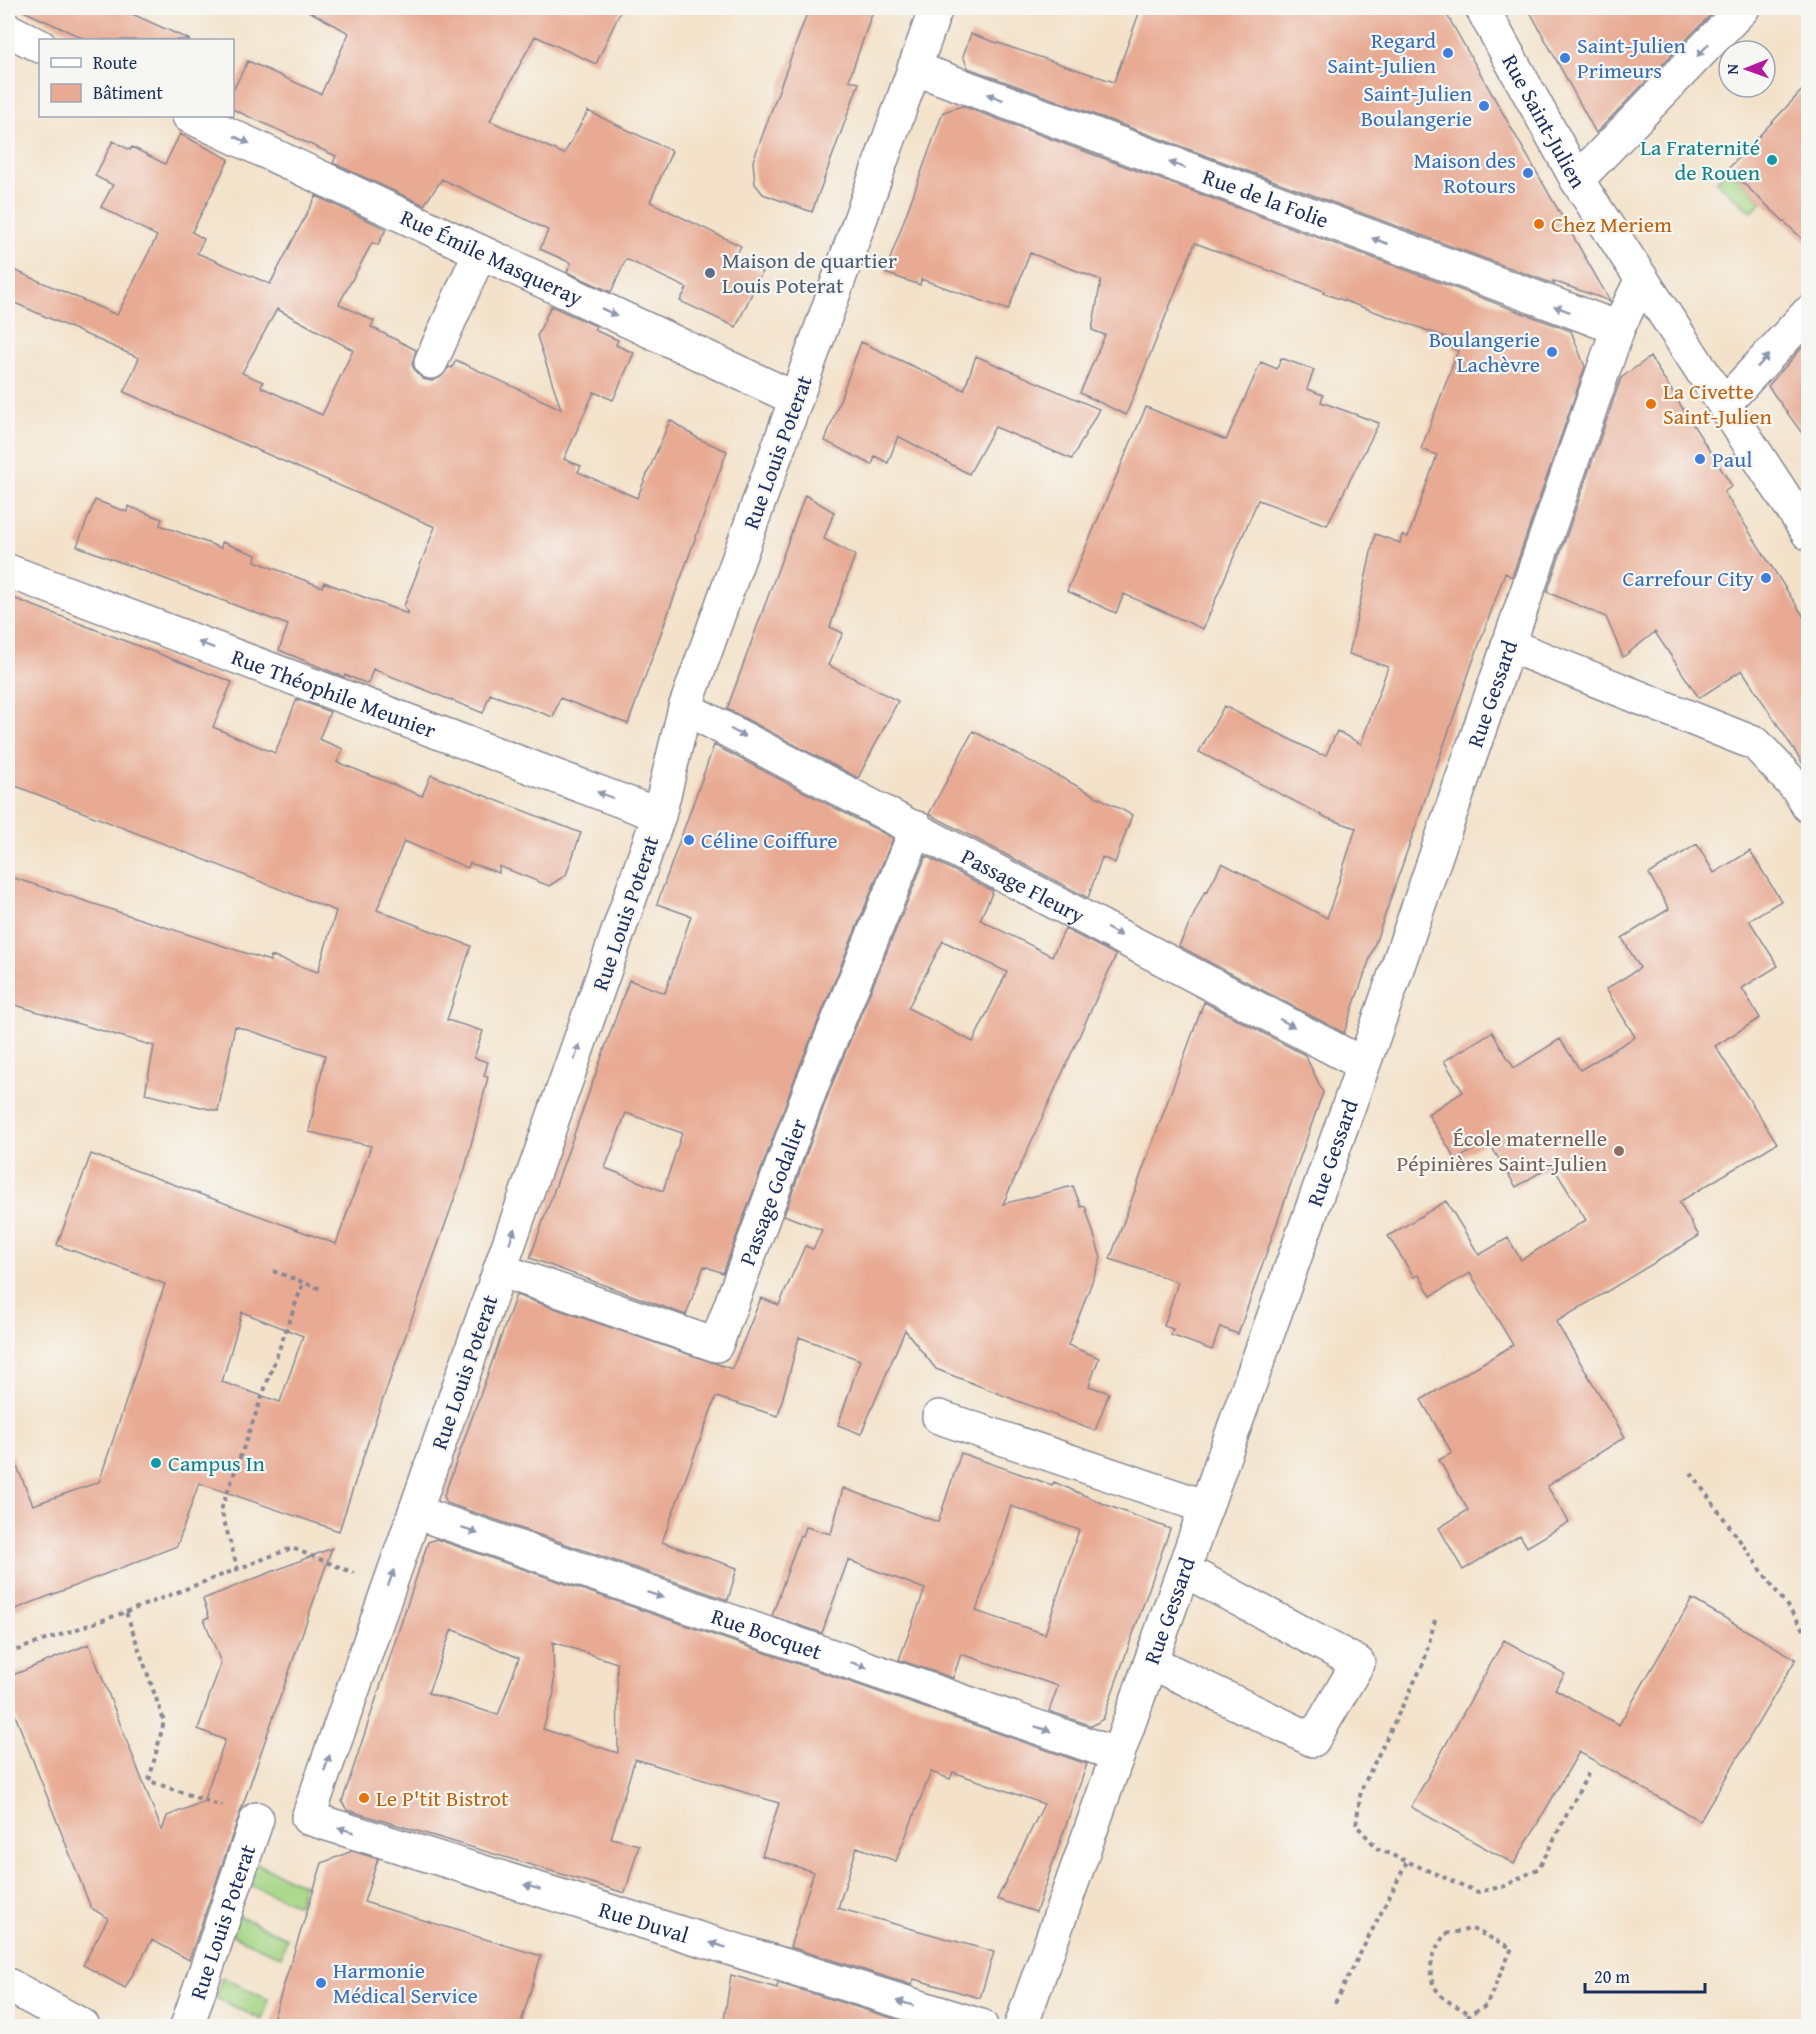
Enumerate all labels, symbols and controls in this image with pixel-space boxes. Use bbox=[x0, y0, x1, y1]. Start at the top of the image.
place label: Regard Saint-Julien bbox=[1327, 24, 1437, 81]
place label: Saint-Julien Primeurs bbox=[1577, 29, 1686, 86]
legend bbox=[39, 39, 234, 117]
north arrow bbox=[1717, 39, 1777, 99]
one-way arrow bbox=[1696, 43, 1710, 58]
marker: Regard Saint-Julien bbox=[1441, 46, 1455, 60]
street label: Rue Saint-Julien bbox=[1494, 48, 1594, 195]
text: Route bbox=[93, 49, 137, 76]
marker: Saint-Julien Primeurs bbox=[1558, 51, 1572, 65]
text: N bbox=[1720, 63, 1744, 75]
place label: Saint-Julien Boulangerie bbox=[1361, 77, 1473, 134]
text: Bâtiment bbox=[93, 79, 163, 106]
one-way arrow bbox=[985, 92, 1003, 102]
marker: Saint-Julien Boulangerie bbox=[1477, 99, 1491, 113]
place label: La Fraternité de Rouen bbox=[1640, 131, 1761, 188]
one-way arrow bbox=[234, 136, 251, 145]
place label: Maison des Rotours bbox=[1413, 144, 1516, 201]
marker: La Fraternité de Rouen bbox=[1765, 153, 1779, 167]
one-way arrow bbox=[1168, 160, 1186, 170]
street label: Rue de la Folie bbox=[1198, 160, 1333, 236]
marker: Maison des Rotours bbox=[1521, 166, 1535, 180]
street label: Rue Émile Masqueray bbox=[395, 201, 588, 313]
place label: Chez Meriem bbox=[1551, 208, 1672, 240]
marker: Chez Meriem bbox=[1532, 217, 1546, 231]
one-way arrow bbox=[1370, 235, 1388, 245]
place label: Maison de quartier Louis Poterat bbox=[722, 244, 897, 301]
marker: Maison de quartier Louis Poterat bbox=[703, 266, 717, 280]
one-way arrow bbox=[1553, 304, 1571, 313]
one-way arrow bbox=[601, 307, 618, 316]
place label: Boulangerie Lachèvre bbox=[1429, 323, 1540, 380]
marker: Boulangerie Lachèvre bbox=[1545, 345, 1559, 359]
one-way arrow bbox=[1756, 354, 1770, 368]
street label: Rue Louis Poterat bbox=[734, 370, 820, 533]
place label: La Civette Saint-Julien bbox=[1663, 375, 1772, 432]
marker: La Civette Saint-Julien bbox=[1644, 397, 1658, 411]
place label: Paul bbox=[1712, 443, 1752, 475]
marker: Paul bbox=[1693, 452, 1707, 466]
place label: Carrefour City bbox=[1623, 562, 1754, 594]
marker: Carrefour City bbox=[1759, 571, 1773, 585]
street label: Rue Gessard bbox=[1458, 636, 1525, 752]
one-way arrow bbox=[197, 640, 215, 650]
street label: Rue Théophile Meunier bbox=[227, 640, 441, 746]
one-way arrow bbox=[730, 728, 747, 738]
one-way arrow bbox=[596, 790, 614, 799]
place label: Céline Coiffure bbox=[701, 824, 838, 856]
street label: Rue Louis Poterat bbox=[584, 831, 666, 995]
marker: Céline Coiffure bbox=[682, 833, 696, 847]
street label: Passage Fleury bbox=[956, 840, 1091, 931]
one-way arrow bbox=[1106, 927, 1123, 937]
one-way arrow bbox=[1279, 1018, 1296, 1028]
one-way arrow bbox=[572, 1043, 582, 1061]
street label: Rue Gessard bbox=[1298, 1095, 1366, 1211]
street label: Passage Godalier bbox=[731, 1114, 814, 1270]
place label: École maternelle Pépinières Saint-Julien bbox=[1396, 1122, 1608, 1179]
marker: École maternelle Pépinières Saint-Julien bbox=[1612, 1144, 1626, 1158]
one-way arrow bbox=[507, 1227, 517, 1245]
street label: Rue Louis Poterat bbox=[423, 1290, 505, 1454]
place label: Campus In bbox=[168, 1447, 265, 1479]
marker: Campus In bbox=[149, 1456, 163, 1470]
one-way arrow bbox=[462, 1527, 480, 1537]
street label: Rue Gessard bbox=[1135, 1552, 1203, 1668]
one-way arrow bbox=[387, 1569, 397, 1587]
one-way arrow bbox=[646, 1590, 664, 1600]
street label: Rue Bocquet bbox=[707, 1600, 826, 1667]
one-way arrow bbox=[850, 1661, 868, 1671]
one-way arrow bbox=[1034, 1725, 1052, 1734]
one-way arrow bbox=[323, 1753, 333, 1771]
place label: Le P'tit Bistrot bbox=[376, 1782, 509, 1814]
marker: Le P'tit Bistrot bbox=[357, 1791, 371, 1805]
one-way arrow bbox=[337, 1825, 355, 1834]
street label: Rue Louis Poterat bbox=[181, 1840, 263, 2003]
one-way arrow bbox=[523, 1882, 541, 1892]
street label: Rue Duval bbox=[595, 1893, 693, 1951]
one-way arrow bbox=[709, 1940, 727, 1949]
place label: Harmonie Médical Service bbox=[333, 1954, 478, 2011]
scale bar bbox=[1585, 1956, 1705, 1994]
text: 20 m bbox=[1594, 1963, 1630, 1990]
marker: Harmonie Médical Service bbox=[314, 1976, 328, 1990]
one-way arrow bbox=[896, 1998, 914, 2007]

